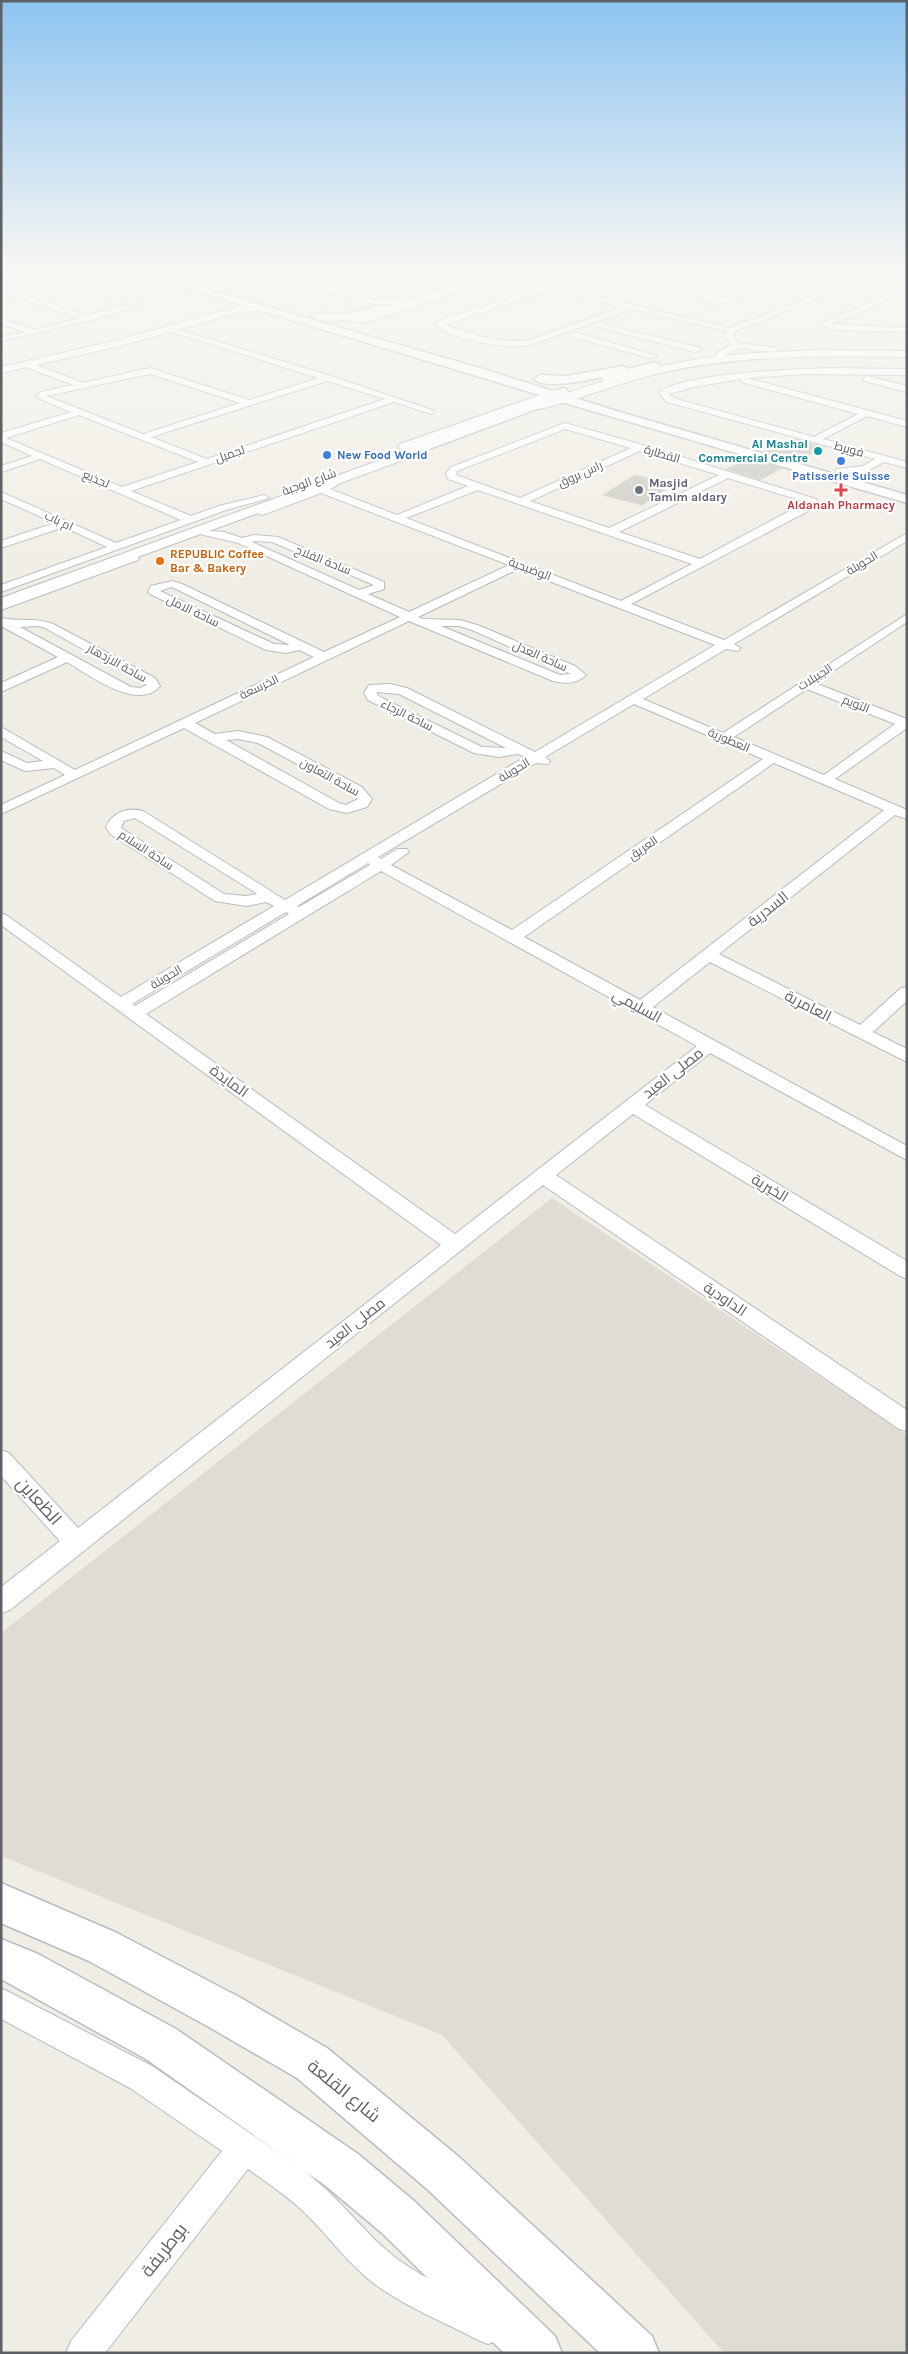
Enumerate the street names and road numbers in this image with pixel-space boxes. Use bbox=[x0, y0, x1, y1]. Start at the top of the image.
street label: فويرط bbox=[833, 438, 865, 460]
street label: لجميل bbox=[213, 442, 247, 466]
street label: القطارة bbox=[642, 442, 682, 466]
street label: راس بروق bbox=[555, 458, 605, 490]
street label: شارع الوجبة bbox=[280, 466, 338, 499]
street label: لجذيع bbox=[80, 467, 111, 492]
street label: ام باب bbox=[42, 508, 75, 535]
street label: ساحة الفلاح bbox=[293, 542, 353, 579]
street label: الحويلة bbox=[844, 548, 880, 578]
street label: الوضيحية bbox=[507, 554, 553, 584]
street label: ساحة الامل bbox=[164, 592, 222, 630]
street label: ساحة العدل bbox=[510, 638, 570, 674]
street label: ساحة الازدهار bbox=[84, 640, 149, 685]
street label: الجبيلات bbox=[795, 661, 835, 693]
street label: الخرسعة bbox=[237, 672, 281, 702]
street label: التويم bbox=[840, 692, 872, 717]
street label: ساحة الرجاء bbox=[378, 696, 436, 734]
street label: العطورية bbox=[706, 725, 752, 755]
street label: ساحة التعاون bbox=[298, 755, 362, 799]
street label: الحويلة bbox=[496, 755, 532, 785]
street label: ساحة السلام bbox=[116, 827, 176, 874]
street label: العريق bbox=[626, 833, 660, 863]
street label: السدرية bbox=[744, 887, 792, 931]
street label: الحويلة bbox=[148, 962, 184, 992]
street label: السليمي bbox=[608, 985, 665, 1029]
street label: العامرية bbox=[782, 987, 834, 1025]
street label: مصلى العيد bbox=[639, 1044, 707, 1103]
street label: المايدة bbox=[206, 1061, 252, 1101]
street label: الخيرية bbox=[748, 1170, 792, 1206]
street label: الداودية bbox=[700, 1278, 750, 1320]
street label: مصلى العيد bbox=[321, 1294, 389, 1353]
street label: الظعاين bbox=[12, 1472, 66, 1530]
street label: شارع القلعة bbox=[302, 2055, 385, 2128]
street label: بوطريفة bbox=[136, 2219, 192, 2281]

